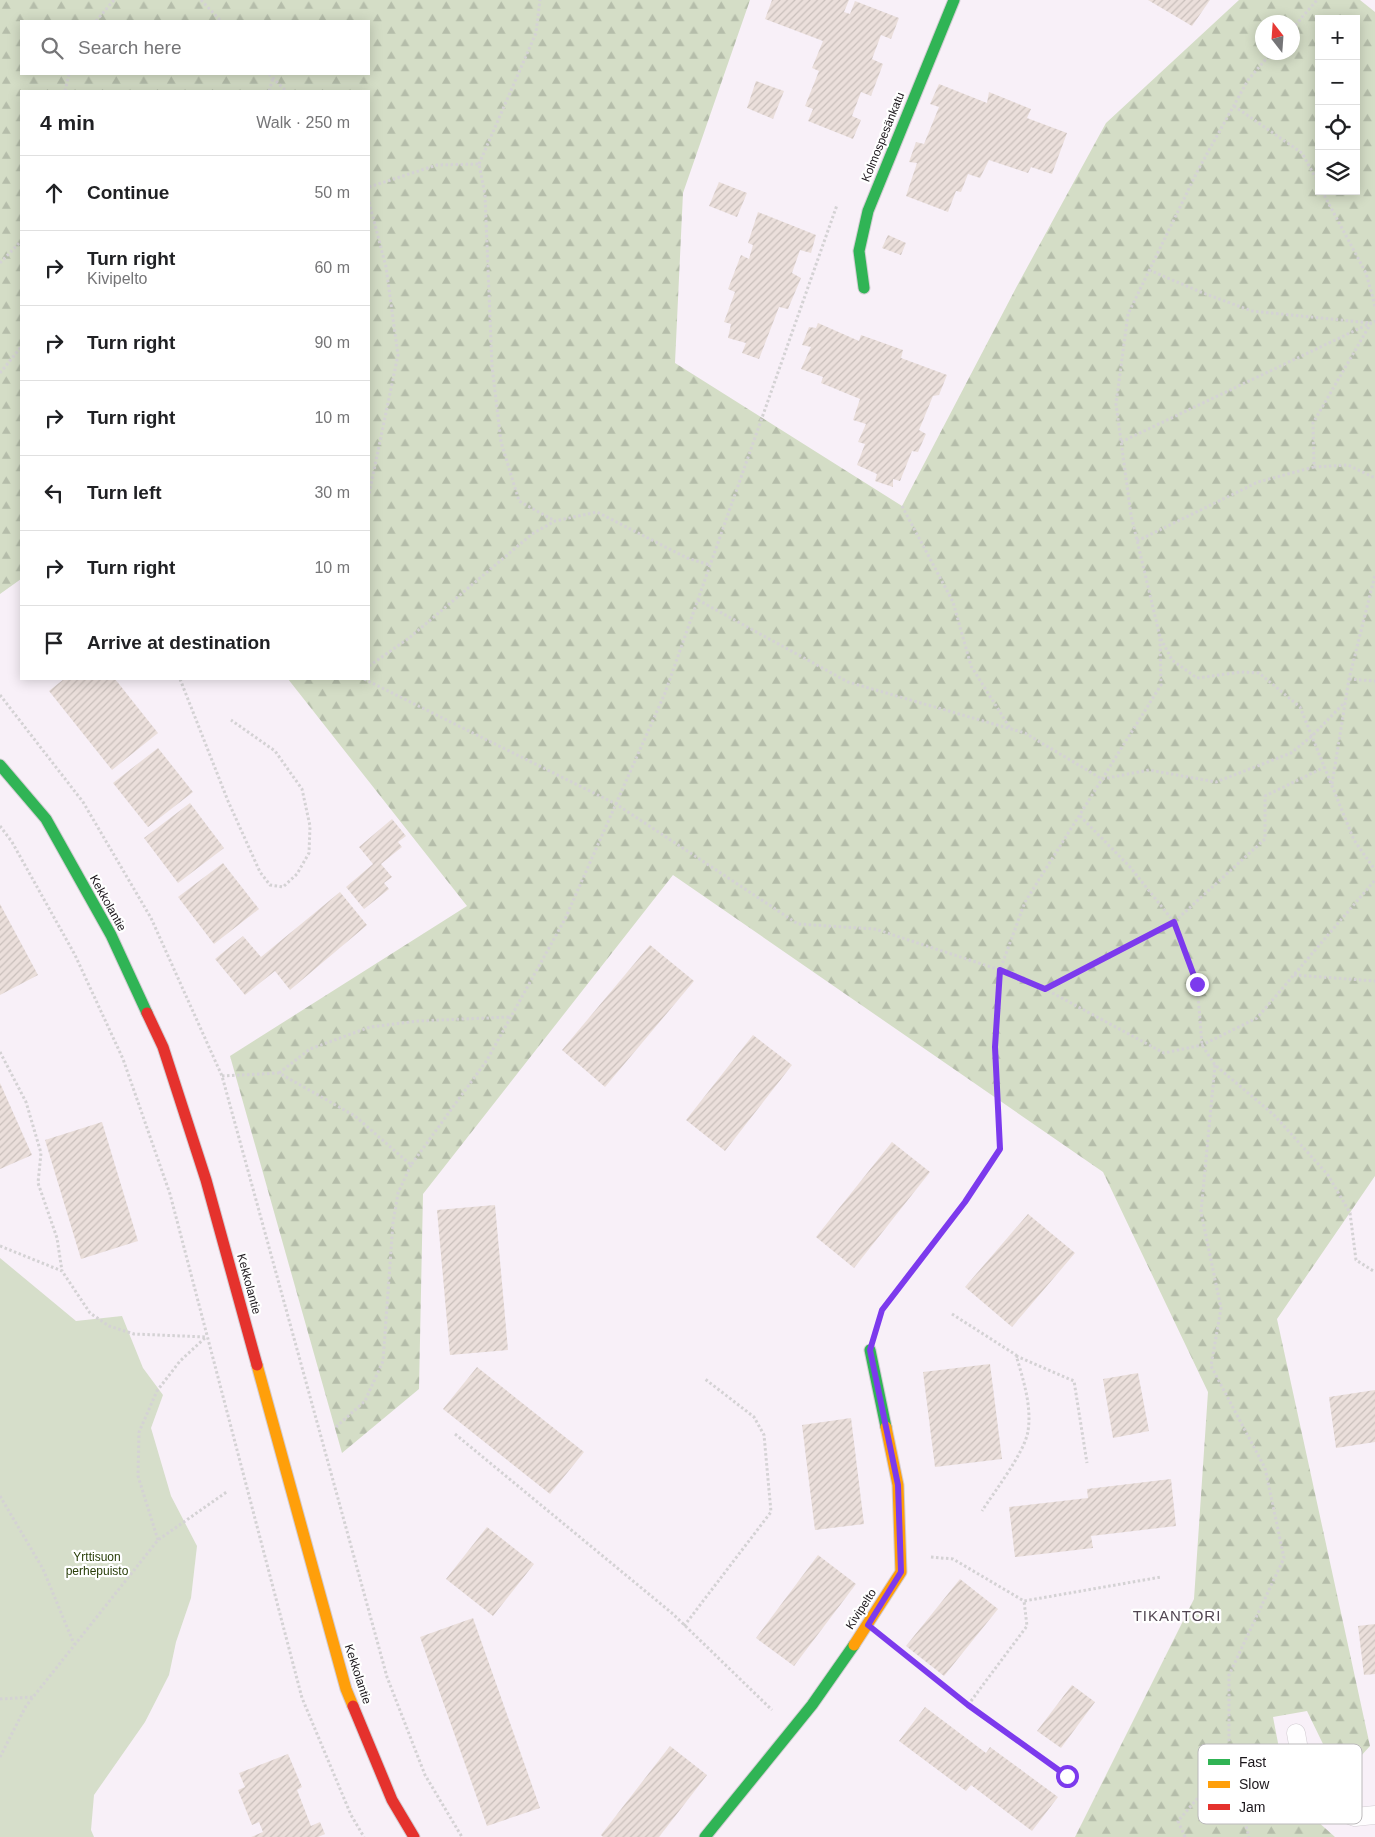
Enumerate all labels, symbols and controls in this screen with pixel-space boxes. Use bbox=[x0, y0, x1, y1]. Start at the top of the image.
north arrow bbox=[1255, 15, 1300, 60]
map controls bbox=[1315, 15, 1360, 195]
button: + bbox=[1315, 15, 1360, 60]
search box bbox=[20, 20, 370, 75]
icon: search bbox=[38, 34, 66, 62]
text: Search here bbox=[78, 37, 182, 58]
button: − bbox=[1315, 60, 1360, 105]
street label: Kolmospesänkatu bbox=[859, 90, 907, 184]
button: locate bbox=[1315, 105, 1360, 150]
text: 4 min bbox=[40, 111, 95, 134]
text: Walk · 250 m bbox=[256, 114, 350, 131]
button: layers bbox=[1315, 150, 1360, 195]
icon: ahead bbox=[40, 179, 68, 207]
text: Continue bbox=[87, 182, 169, 203]
text: 50 m bbox=[314, 184, 350, 201]
text: Turn right bbox=[87, 248, 175, 269]
icon: right bbox=[40, 254, 68, 282]
text: 60 m bbox=[314, 259, 350, 276]
text: Kivipelto bbox=[87, 270, 147, 287]
icon: right bbox=[40, 329, 68, 357]
text: Turn right bbox=[87, 332, 175, 353]
text: 90 m bbox=[314, 334, 350, 351]
icon: right bbox=[40, 404, 68, 432]
text: Turn right bbox=[87, 407, 175, 428]
text: 10 m bbox=[314, 409, 350, 426]
icon: left bbox=[40, 479, 68, 507]
text: Turn left bbox=[87, 482, 162, 503]
text: 30 m bbox=[314, 484, 350, 501]
icon: right bbox=[40, 554, 68, 582]
text: Turn right bbox=[87, 557, 175, 578]
text: 10 m bbox=[314, 559, 350, 576]
icon: arrive bbox=[40, 629, 68, 657]
text: Arrive at destination bbox=[87, 632, 271, 653]
street label: Kekkolantie bbox=[87, 872, 129, 934]
route end bbox=[1186, 973, 1209, 996]
street label: Kekkolantie bbox=[234, 1252, 264, 1316]
park label: Yrttisuon perhepuisto bbox=[66, 1550, 129, 1578]
street label: Kivipelto bbox=[843, 1586, 879, 1632]
district label: TIKANTORI bbox=[1133, 1607, 1221, 1624]
street label: Kekkolantie bbox=[342, 1642, 374, 1706]
legend bbox=[1198, 1744, 1362, 1824]
text: Fast bbox=[1239, 1754, 1266, 1770]
route start bbox=[1056, 1765, 1079, 1788]
text: Slow bbox=[1239, 1776, 1270, 1792]
text: Jam bbox=[1239, 1799, 1265, 1815]

